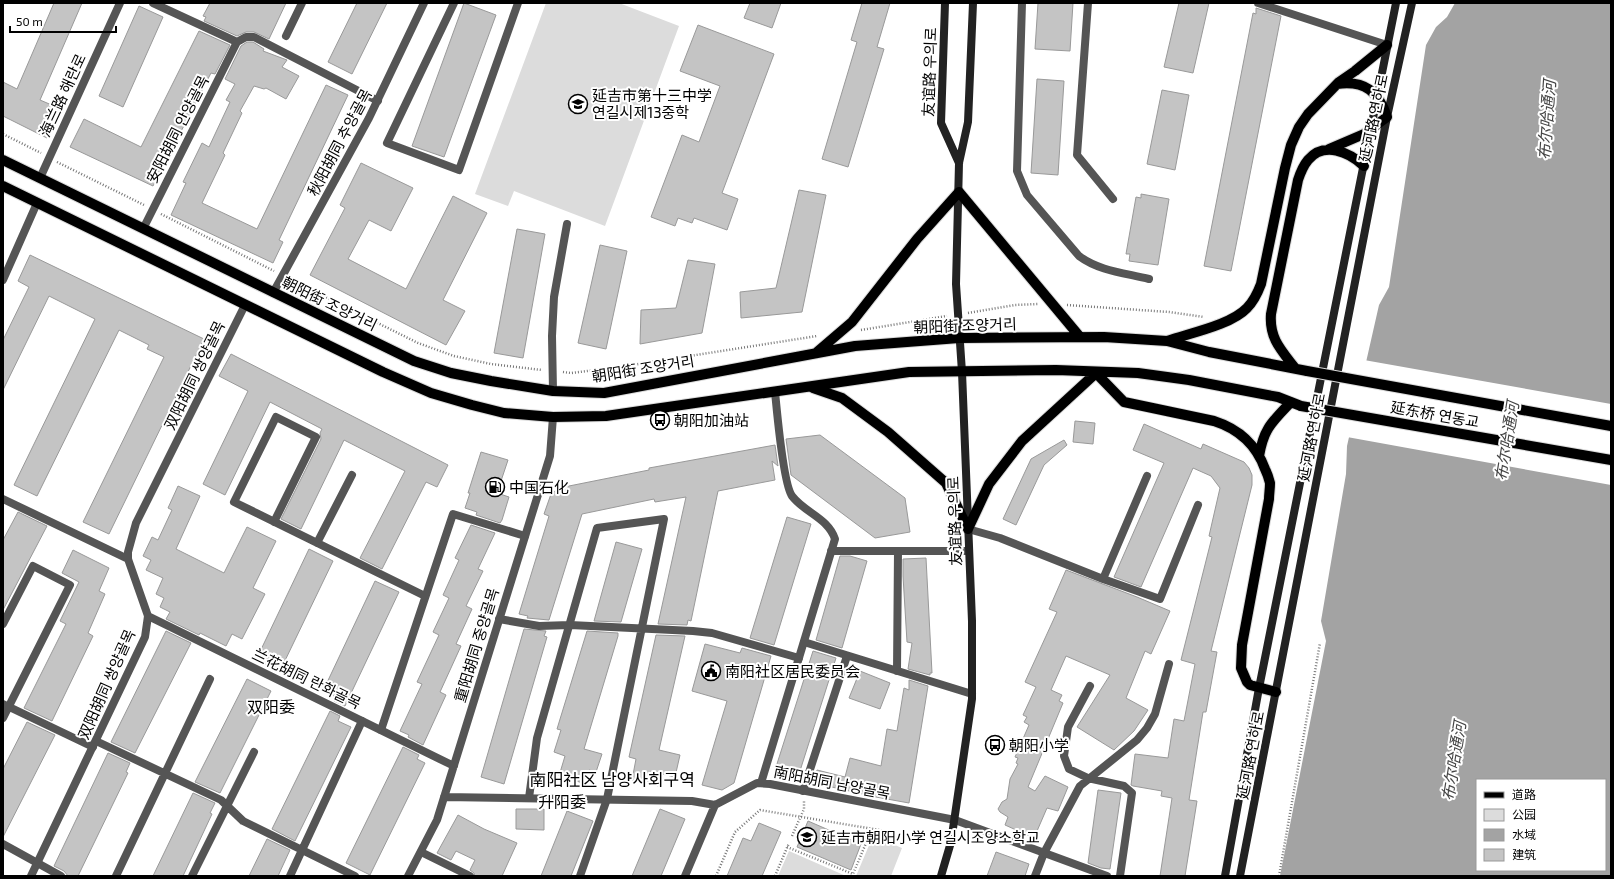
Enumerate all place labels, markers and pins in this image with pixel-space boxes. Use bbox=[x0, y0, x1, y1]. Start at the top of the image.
place label: 延吉市第十三中学 연길시제13중학 bbox=[592, 86, 712, 121]
school or university icon: 延吉市第十三中学 연길시제13중학 bbox=[567, 93, 589, 115]
bus stop icon: 朝阳加油站 bbox=[649, 409, 671, 431]
place label: 朝阳加油站 bbox=[674, 411, 749, 429]
fuel station icon: 中国石化 bbox=[484, 476, 506, 498]
place label: 中国石化 bbox=[509, 478, 569, 496]
public building icon: 南阳社区居民委员会 bbox=[700, 660, 722, 682]
place label: 南阳社区居民委员会 bbox=[725, 662, 860, 680]
bus stop icon: 朝阳小学 bbox=[984, 734, 1006, 756]
place label: 朝阳小学 bbox=[1009, 736, 1069, 754]
school or university icon: 延吉市朝阳小学 연길시조양소학교 bbox=[796, 826, 818, 848]
place label: 延吉市朝阳小学 연길시조양소학교 bbox=[821, 828, 1040, 846]

